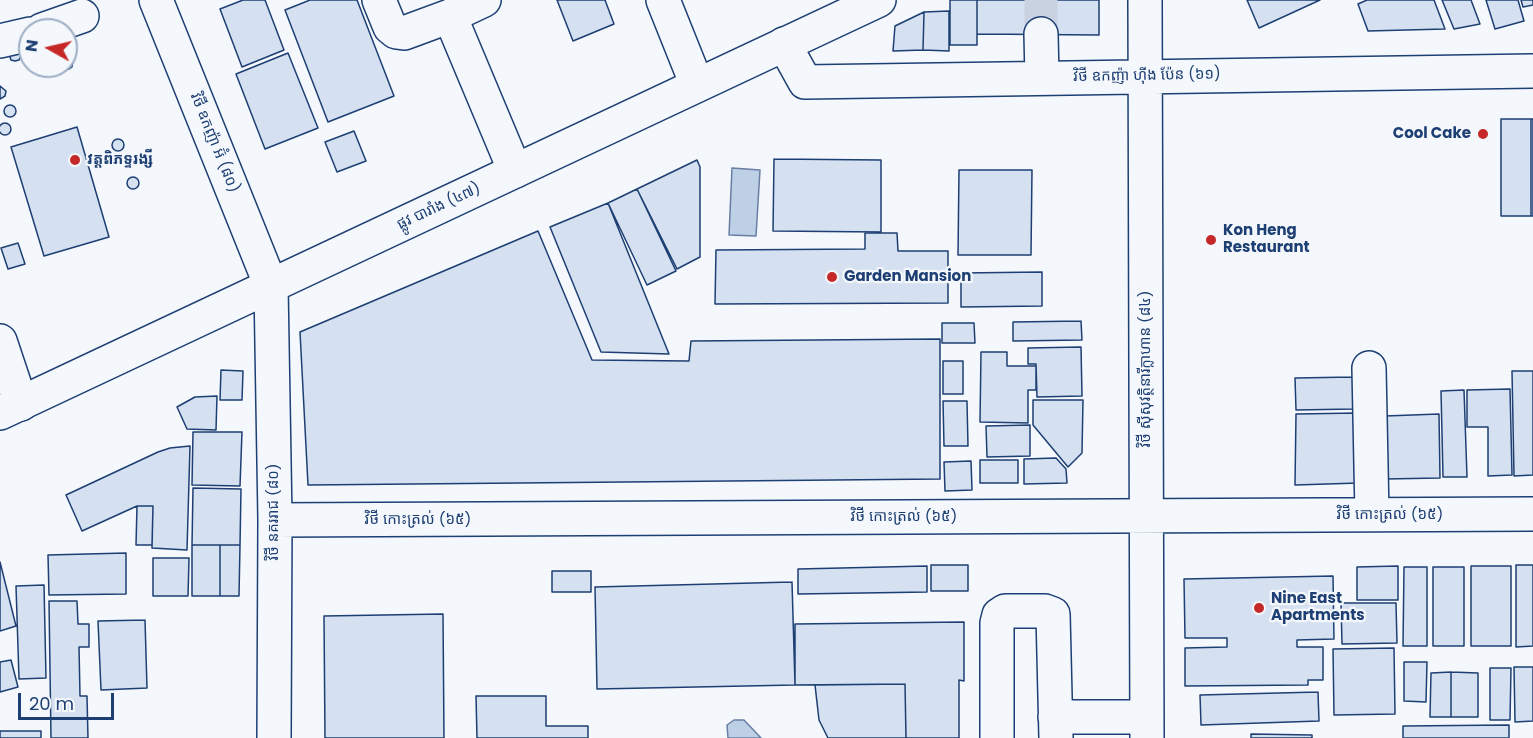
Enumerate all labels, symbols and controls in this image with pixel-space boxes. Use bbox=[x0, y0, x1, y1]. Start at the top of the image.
north arrow bbox=[18, 18, 78, 78]
text: N bbox=[19, 38, 44, 53]
street label: វិថី ឧកញ៉ា ហ៊ីង ប៉ែន (៦១) bbox=[1073, 66, 1221, 86]
street label: វិថី ឧកញ៉ា អ៊ំ (៨០) bbox=[186, 90, 242, 196]
place label: Cool Cake bbox=[1393, 125, 1471, 143]
marker: Cool Cake bbox=[1476, 127, 1490, 141]
place label: វត្តពិភទ្ទរង្សី bbox=[87, 151, 153, 169]
marker: វត្តពិភទ្ទរង្សី bbox=[68, 153, 82, 167]
street label: ផ្លូវ បារាំង (៤៧) bbox=[394, 180, 484, 234]
place label: Kon Heng Restaurant bbox=[1223, 222, 1310, 257]
marker: Kon Heng Restaurant bbox=[1204, 233, 1218, 247]
place label: Garden Mansion bbox=[844, 268, 971, 286]
marker: Garden Mansion bbox=[825, 270, 839, 284]
street label: វិថី ស៊ីសុវត្ថិនារីក្លាហាន (៨៤) bbox=[1137, 290, 1155, 448]
street label: វិថី នគររាជ (៨០) bbox=[265, 463, 283, 561]
street label: វិថី កោះត្រល់ (៦៥) bbox=[1337, 506, 1443, 524]
street label: វិថី កោះត្រល់ (៦៥) bbox=[851, 508, 957, 526]
street label: វិថី កោះត្រល់ (៦៥) bbox=[365, 511, 471, 529]
place label: Nine East Apartments bbox=[1271, 590, 1365, 625]
marker: Nine East Apartments bbox=[1252, 601, 1266, 615]
scale bar bbox=[21, 681, 117, 719]
text: 20 m bbox=[29, 691, 74, 716]

